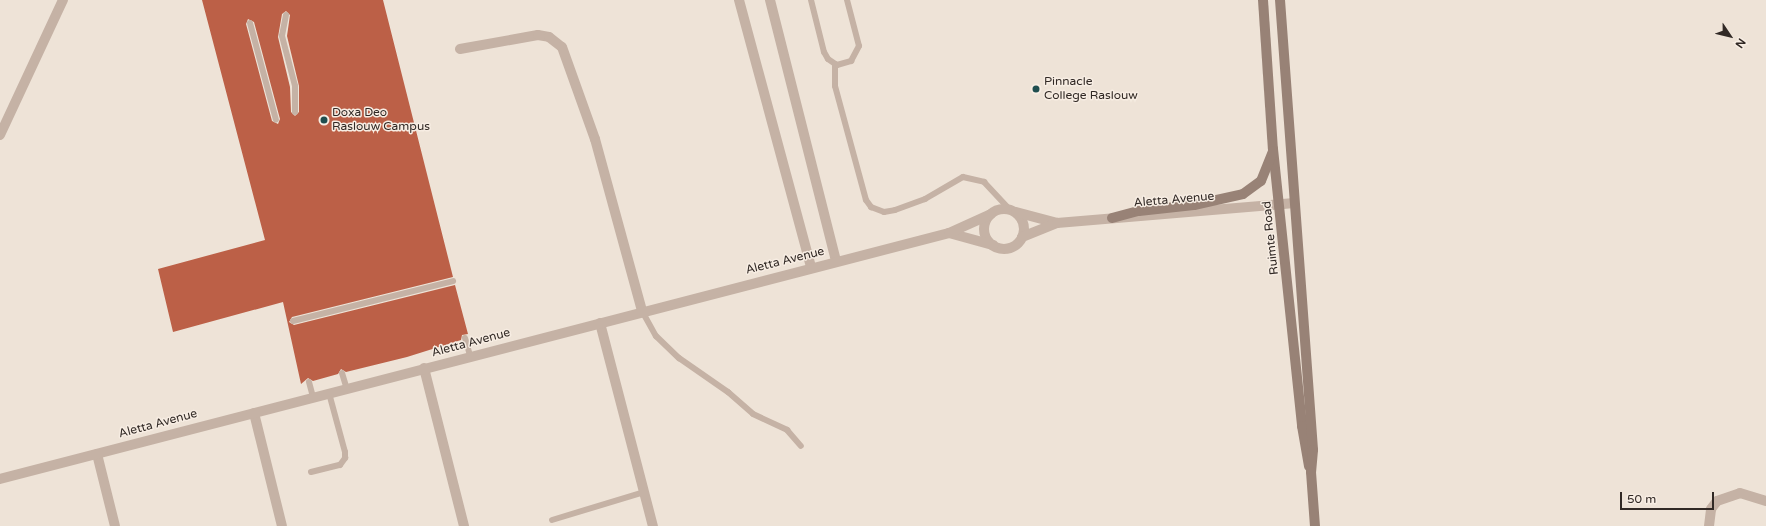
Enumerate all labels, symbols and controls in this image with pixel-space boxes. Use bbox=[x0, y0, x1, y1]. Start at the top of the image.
north arrow bbox=[1710, 16, 1750, 56]
text: N bbox=[1732, 36, 1748, 51]
place label: Pinnacle College Raslouw bbox=[1044, 75, 1138, 103]
marker: Pinnacle College Raslouw bbox=[1031, 84, 1041, 94]
place label: Doxa Deo Raslouw Campus bbox=[332, 106, 430, 134]
marker: Doxa Deo Raslouw Campus bbox=[319, 115, 329, 125]
street label: Aletta Avenue bbox=[1133, 189, 1215, 211]
street label: Ruimte Road bbox=[1260, 200, 1282, 276]
street label: Aletta Avenue bbox=[744, 244, 826, 278]
street label: Aletta Avenue bbox=[430, 326, 512, 360]
street label: Aletta Avenue bbox=[117, 407, 199, 441]
scale bar bbox=[1622, 484, 1716, 510]
text: 50 m bbox=[1627, 492, 1656, 506]

